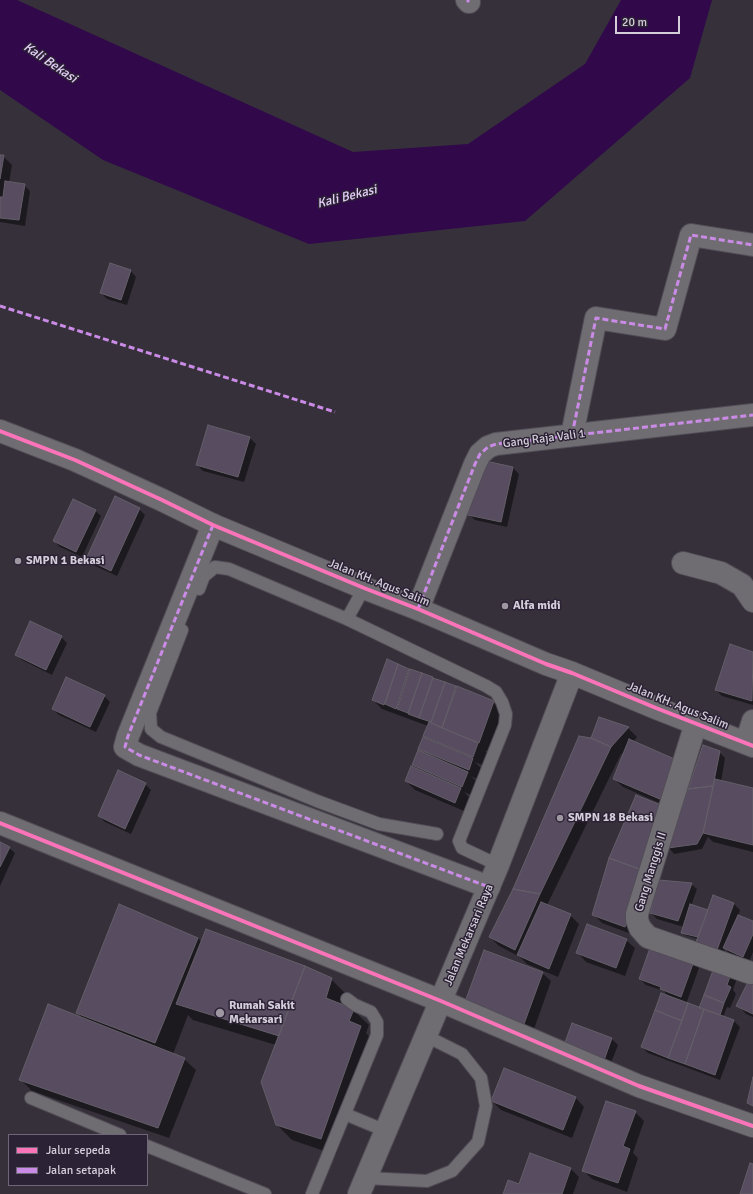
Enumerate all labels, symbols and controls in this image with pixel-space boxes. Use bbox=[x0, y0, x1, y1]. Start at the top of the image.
scale bar bbox=[617, 8, 682, 34]
text: 20 m bbox=[622, 15, 647, 30]
water label: Kali Bekasi bbox=[20, 39, 80, 87]
water label: Kali Bekasi bbox=[315, 182, 379, 212]
street label: Gang Raja Vali 1 bbox=[502, 427, 586, 451]
place label: SMPN 1 Bekasi bbox=[26, 554, 104, 568]
marker: SMPN 1 Bekasi bbox=[13, 556, 23, 566]
street label: Jalan KH. Agus Salim bbox=[326, 556, 432, 610]
place label: Alfa midi bbox=[513, 599, 561, 613]
marker: Alfa midi bbox=[500, 601, 510, 611]
street label: Jalan KH. Agus Salim bbox=[625, 679, 731, 733]
place label: SMPN 18 Bekasi bbox=[568, 811, 653, 825]
marker: SMPN 18 Bekasi bbox=[555, 813, 565, 823]
street label: Gang Manggis II bbox=[632, 830, 670, 914]
street label: Jalan Mekarsari Raya bbox=[441, 882, 497, 988]
place label: Rumah Sakit Mekarsari bbox=[229, 999, 295, 1027]
marker: Rumah Sakit Mekarsari bbox=[214, 1007, 226, 1019]
legend bbox=[8, 1134, 148, 1186]
text: Jalur sepeda bbox=[46, 1143, 110, 1158]
text: Jalan setapak bbox=[46, 1163, 116, 1178]

